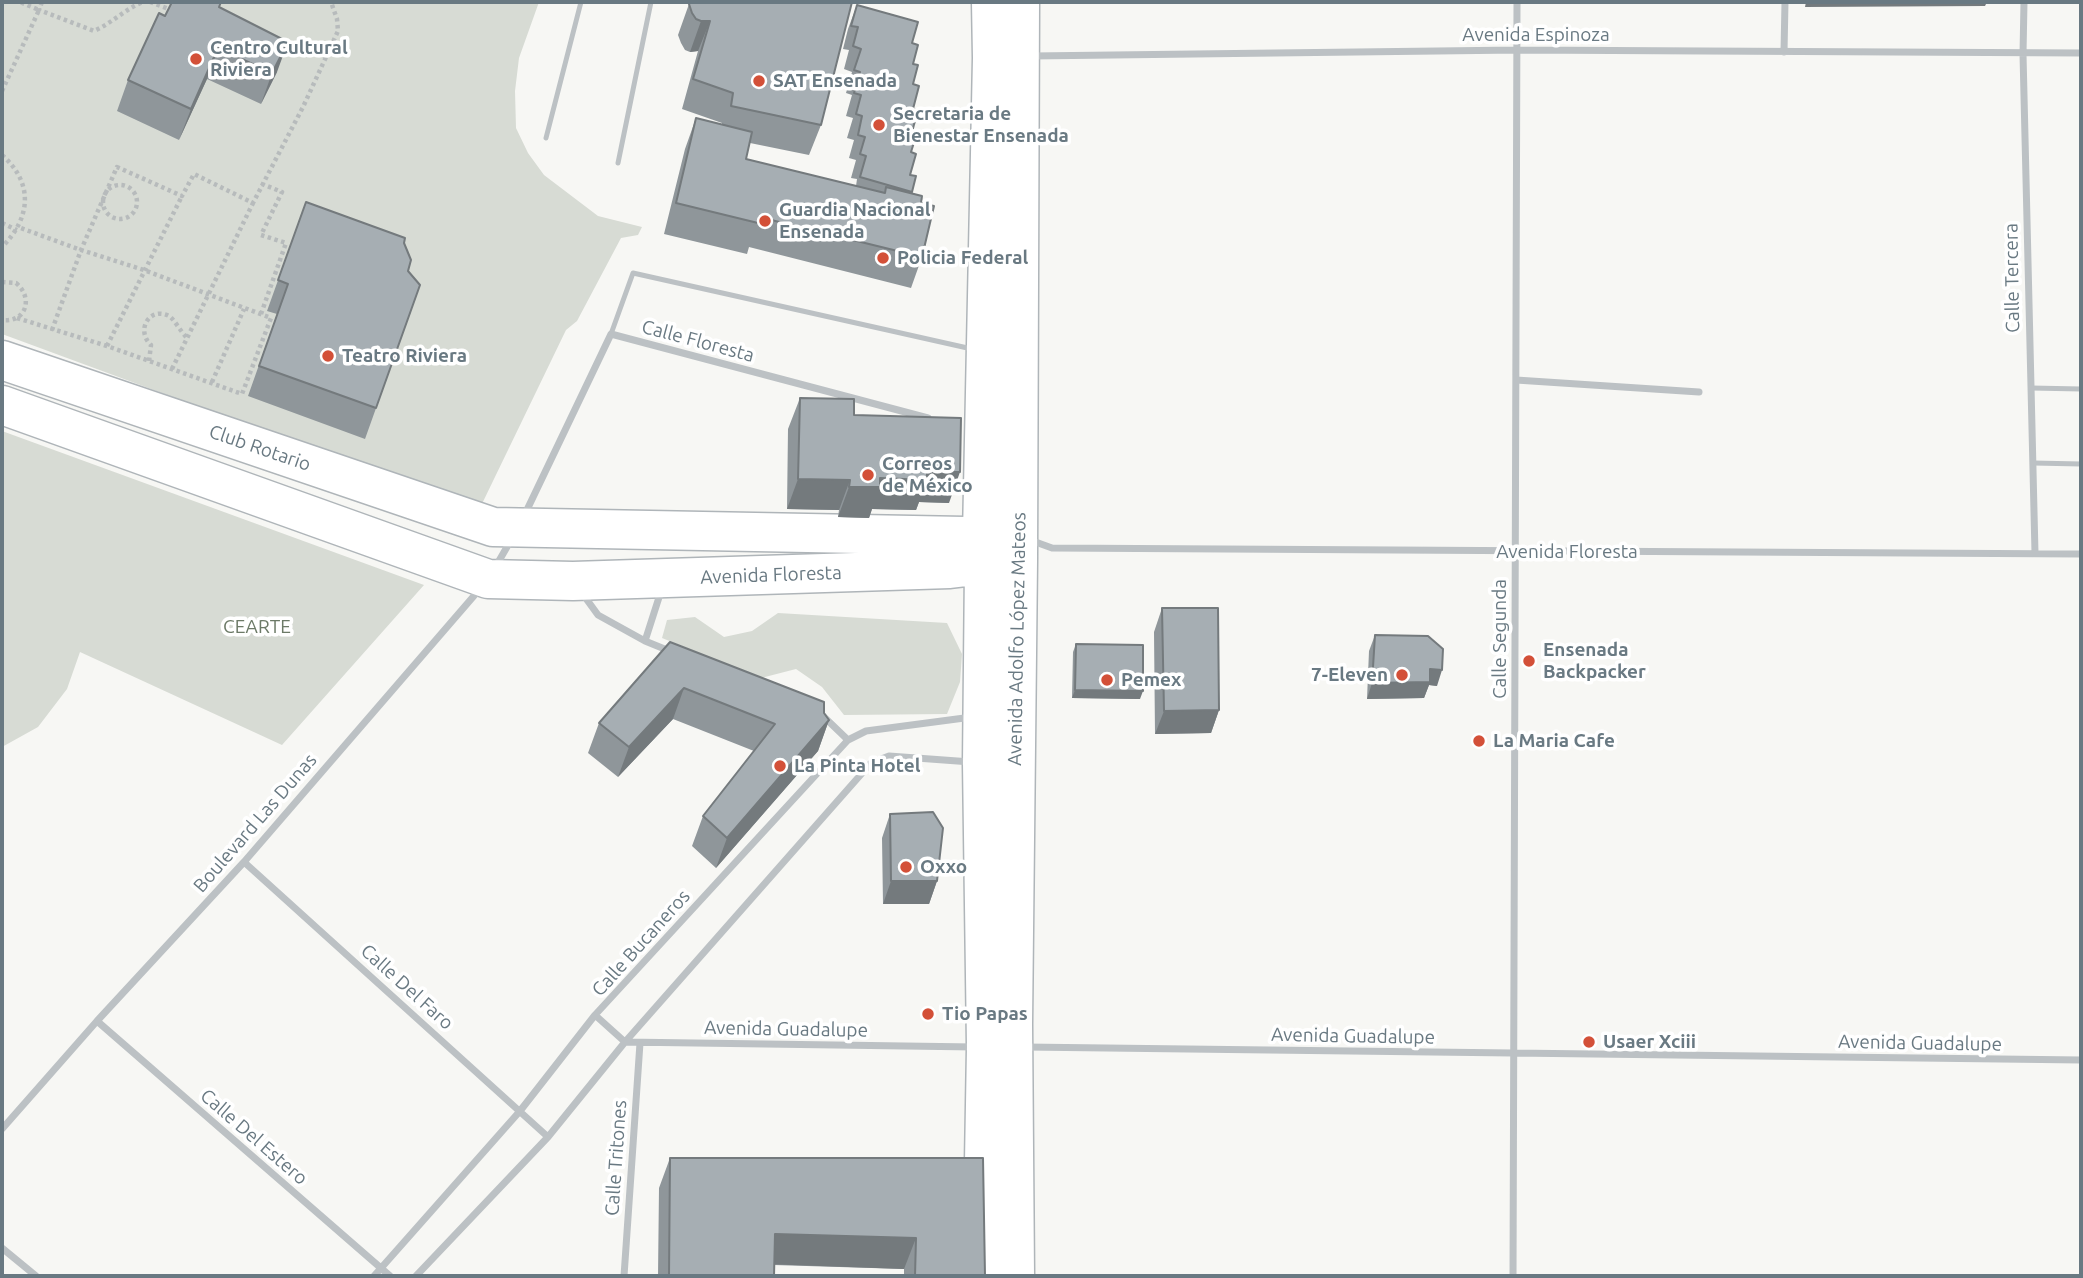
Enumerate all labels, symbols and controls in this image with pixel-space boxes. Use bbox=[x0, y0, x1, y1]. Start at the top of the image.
street label: Avenida Espinoza bbox=[1462, 24, 1610, 46]
place label: Centro Cultural Riviera bbox=[210, 37, 348, 81]
marker: Centro Cultural Riviera bbox=[188, 51, 204, 67]
place label: SAT Ensenada bbox=[773, 70, 897, 92]
marker: SAT Ensenada bbox=[751, 73, 767, 89]
place label: Secretaria de Bienestar Ensenada bbox=[893, 103, 1069, 147]
marker: Secretaria de Bienestar Ensenada bbox=[871, 117, 887, 133]
place label: Guardia Nacional Ensenada bbox=[779, 199, 930, 243]
marker: Guardia Nacional Ensenada bbox=[757, 213, 773, 229]
street label: Calle Tercera bbox=[2000, 223, 2024, 333]
place label: Policia Federal bbox=[897, 247, 1028, 269]
marker: Policia Federal bbox=[875, 250, 891, 266]
street label: Calle Floresta bbox=[639, 315, 757, 367]
place label: Teatro Riviera bbox=[342, 345, 467, 367]
marker: Teatro Riviera bbox=[320, 348, 336, 364]
street label: Club Rotario bbox=[206, 420, 314, 476]
place label: Correos de México bbox=[882, 453, 973, 497]
marker: Correos de México bbox=[860, 467, 876, 483]
street label: Avenida Adolfo López Mateos bbox=[1003, 512, 1031, 766]
street label: Avenida Floresta bbox=[1496, 541, 1638, 563]
street label: Avenida Floresta bbox=[700, 561, 842, 589]
street label: Calle Segunda bbox=[1489, 579, 1511, 699]
park label: CEARTE bbox=[223, 616, 291, 638]
place label: Ensenada Backpacker bbox=[1543, 639, 1646, 683]
marker: Ensenada Backpacker bbox=[1521, 653, 1537, 669]
place label: 7-Eleven bbox=[1311, 664, 1388, 686]
marker: 7-Eleven bbox=[1394, 667, 1410, 683]
place label: Pemex bbox=[1121, 669, 1181, 691]
marker: Pemex bbox=[1099, 672, 1115, 688]
place label: La Maria Cafe bbox=[1493, 730, 1615, 752]
marker: La Maria Cafe bbox=[1471, 733, 1487, 749]
street label: Boulevard Las Dunas bbox=[189, 749, 321, 897]
place label: La Pinta Hotel bbox=[794, 755, 920, 777]
marker: La Pinta Hotel bbox=[772, 758, 788, 774]
place label: Oxxo bbox=[920, 856, 967, 878]
marker: Oxxo bbox=[898, 859, 914, 875]
street label: Calle Bucaneros bbox=[587, 885, 695, 1001]
street label: Calle Del Faro bbox=[356, 939, 458, 1035]
place label: Tio Papas bbox=[942, 1003, 1028, 1025]
marker: Tio Papas bbox=[920, 1006, 936, 1022]
street label: Avenida Guadalupe bbox=[704, 1016, 868, 1042]
street label: Avenida Guadalupe bbox=[1271, 1023, 1435, 1049]
street label: Avenida Guadalupe bbox=[1838, 1030, 2002, 1056]
place label: Usaer Xciii bbox=[1603, 1031, 1696, 1053]
marker: Usaer Xciii bbox=[1581, 1034, 1597, 1050]
street label: Calle Del Estero bbox=[196, 1084, 312, 1190]
street label: Calle Tritones bbox=[601, 1099, 631, 1217]

